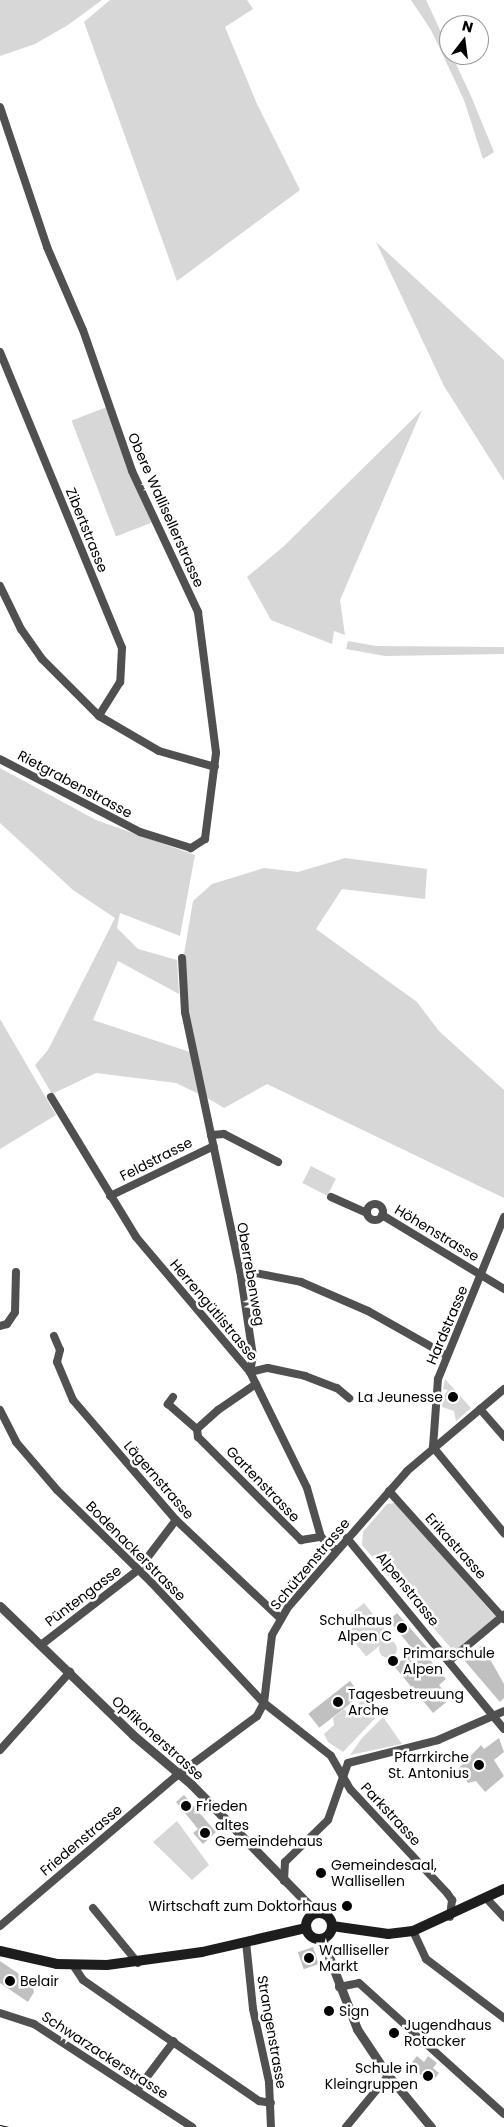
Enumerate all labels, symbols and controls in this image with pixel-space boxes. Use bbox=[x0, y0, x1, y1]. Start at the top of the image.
north arrow bbox=[439, 15, 489, 65]
text: N bbox=[460, 15, 475, 37]
street label: Obere Wallisellerstrasse bbox=[124, 430, 208, 590]
street label: Zibertstrasse bbox=[62, 485, 112, 575]
street label: Rietgrabenstrasse bbox=[15, 747, 135, 821]
street label: Feldstrasse bbox=[117, 1134, 195, 1184]
street label: Höhenstrasse bbox=[392, 1201, 482, 1265]
street label: Oberrebenweg bbox=[234, 1221, 268, 1327]
street label: Herrengütlistrasse bbox=[167, 1256, 261, 1364]
street label: Hardstrasse bbox=[423, 1283, 471, 1367]
place label: La Jeunesse bbox=[358, 1389, 443, 1405]
marker: La Jeunesse bbox=[447, 1391, 459, 1403]
street label: Lägernstrasse bbox=[120, 1437, 198, 1523]
street label: Gartenstrasse bbox=[223, 1443, 303, 1525]
street label: Bodenackerstrasse bbox=[83, 1498, 189, 1604]
street label: Erikastrasse bbox=[422, 1510, 490, 1582]
street label: Schützenstrasse bbox=[267, 1515, 353, 1613]
street label: Alpenstrasse bbox=[373, 1549, 443, 1629]
street label: Püntengasse bbox=[42, 1562, 124, 1630]
place label: Schulhaus Alpen C bbox=[319, 1612, 392, 1644]
marker: Schulhaus Alpen C bbox=[396, 1622, 408, 1634]
place label: Primarschule Alpen bbox=[403, 1645, 495, 1678]
marker: Primarschule Alpen bbox=[387, 1655, 399, 1667]
place label: Tagesbetreuung Arche bbox=[348, 1686, 464, 1718]
street label: Opfikonerstrasse bbox=[109, 1692, 207, 1784]
marker: Tagesbetreuung Arche bbox=[332, 1696, 344, 1708]
place label: Pfarrkirche St. Antonius bbox=[388, 1749, 469, 1781]
marker: Pfarrkirche St. Antonius bbox=[473, 1759, 485, 1771]
street label: Parkstrasse bbox=[357, 1779, 425, 1849]
place label: Frieden bbox=[196, 1798, 248, 1814]
marker: Frieden bbox=[180, 1800, 192, 1812]
street label: Friedenstrasse bbox=[37, 1801, 125, 1879]
place label: altes Gemeindehaus bbox=[215, 1817, 323, 1850]
marker: altes Gemeindehaus bbox=[199, 1827, 211, 1839]
place label: Gemeindesaal, Wallisellen bbox=[331, 1857, 437, 1890]
marker: Gemeindesaal, Wallisellen bbox=[315, 1867, 327, 1879]
place label: Wirtschaft zum Doktorhaus bbox=[148, 1898, 337, 1914]
marker: Wirtschaft zum Doktorhaus bbox=[341, 1900, 353, 1912]
place label: Walliseller Markt bbox=[319, 1942, 389, 1974]
marker: Walliseller Markt bbox=[303, 1952, 315, 1964]
place label: Belair bbox=[20, 1973, 59, 1989]
street label: Strangenstrasse bbox=[254, 1974, 290, 2090]
marker: Belair bbox=[4, 1975, 16, 1987]
place label: Sign bbox=[339, 2003, 369, 2019]
marker: Sign bbox=[323, 2005, 335, 2017]
street label: Schwarzackerstrasse bbox=[39, 2008, 171, 2102]
place label: Jugendhaus Rotacker bbox=[404, 2017, 492, 2050]
marker: Jugendhaus Rotacker bbox=[388, 2027, 400, 2039]
place label: Schule in Kleingruppen bbox=[325, 2060, 418, 2092]
marker: Schule in Kleingruppen bbox=[422, 2070, 434, 2082]

